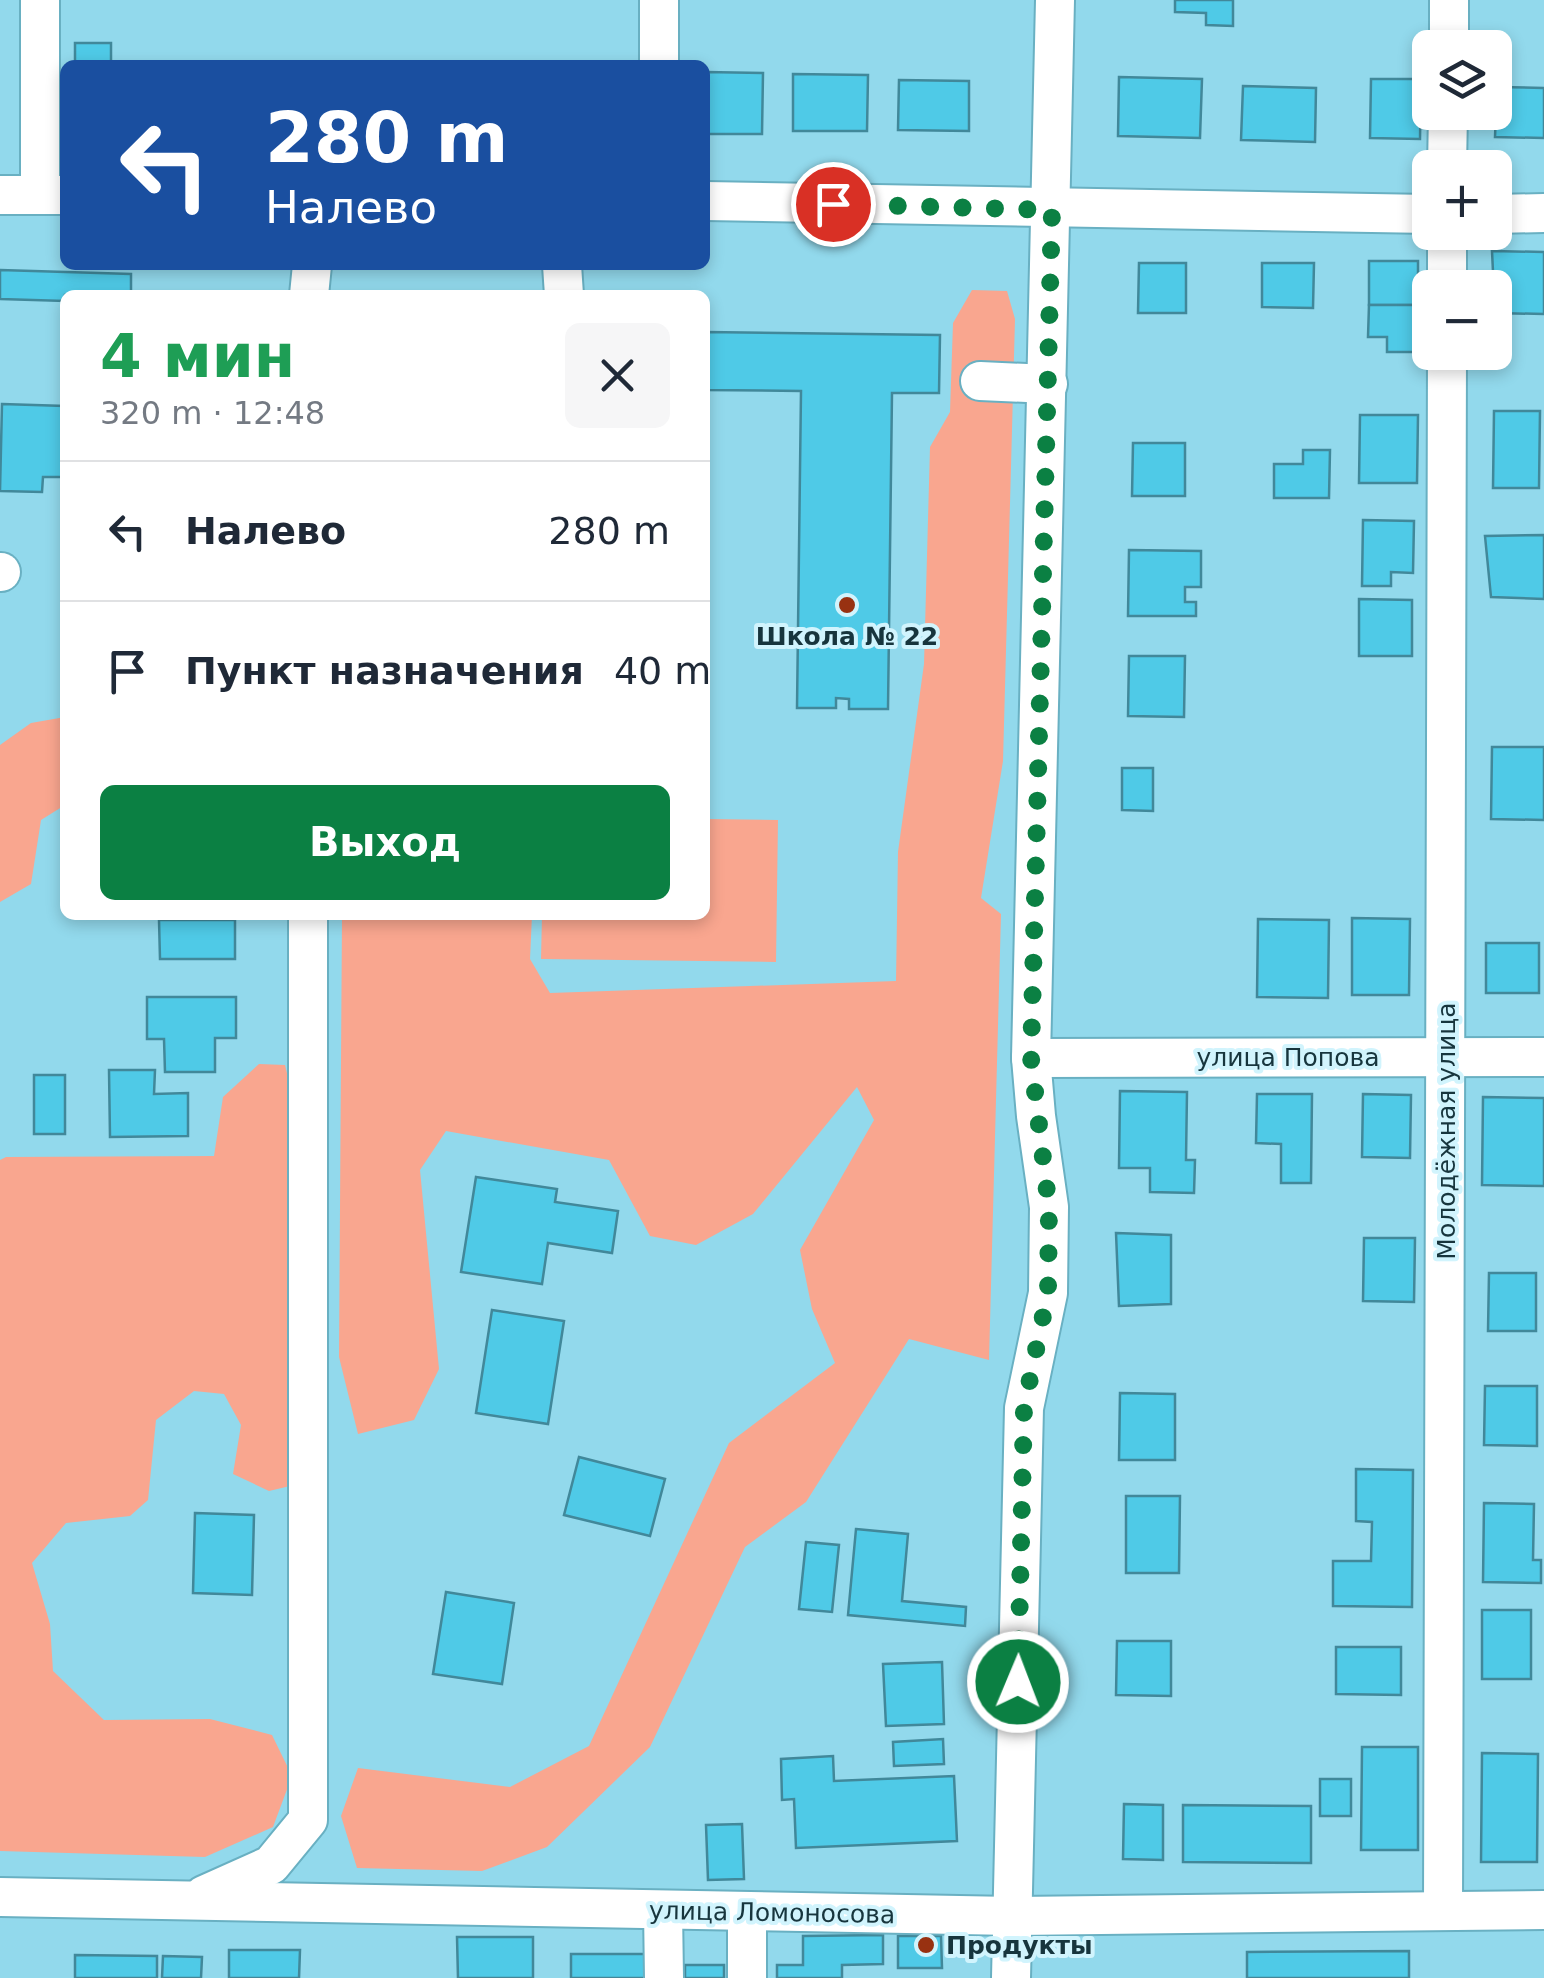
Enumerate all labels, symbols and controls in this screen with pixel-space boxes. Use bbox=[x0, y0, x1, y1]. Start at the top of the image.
map controls bbox=[1412, 30, 1512, 370]
button: layers bbox=[1412, 30, 1512, 130]
text: 280 m bbox=[265, 97, 508, 179]
icon: left bbox=[100, 100, 230, 230]
button: + bbox=[1412, 150, 1512, 250]
pin bbox=[791, 162, 876, 247]
icon: arrive bbox=[806, 177, 861, 232]
text: Налево bbox=[265, 181, 437, 234]
button: − bbox=[1412, 270, 1512, 370]
text: 4 мин bbox=[100, 321, 295, 391]
button: close bbox=[565, 323, 670, 428]
text: 320 m · 12:48 bbox=[100, 394, 325, 432]
icon: left bbox=[100, 504, 155, 559]
text: Налево bbox=[185, 509, 346, 553]
text: 280 m bbox=[548, 509, 670, 553]
marker: Школа № 22 bbox=[836, 594, 858, 616]
place label: Школа № 22 bbox=[756, 622, 938, 651]
icon: arrive bbox=[100, 644, 155, 699]
text: Пункт назначения bbox=[185, 649, 584, 693]
text: 40 m bbox=[614, 649, 711, 693]
button: Выход bbox=[100, 785, 670, 900]
street label: Молодёжная улица bbox=[1432, 1002, 1461, 1260]
street label: улица Попова bbox=[1196, 1043, 1380, 1072]
position arrow bbox=[966, 1630, 1070, 1734]
street label: улица Ломоносова bbox=[649, 1896, 895, 1929]
place label: Продукты bbox=[946, 1931, 1093, 1960]
marker: Продукты bbox=[915, 1934, 937, 1956]

